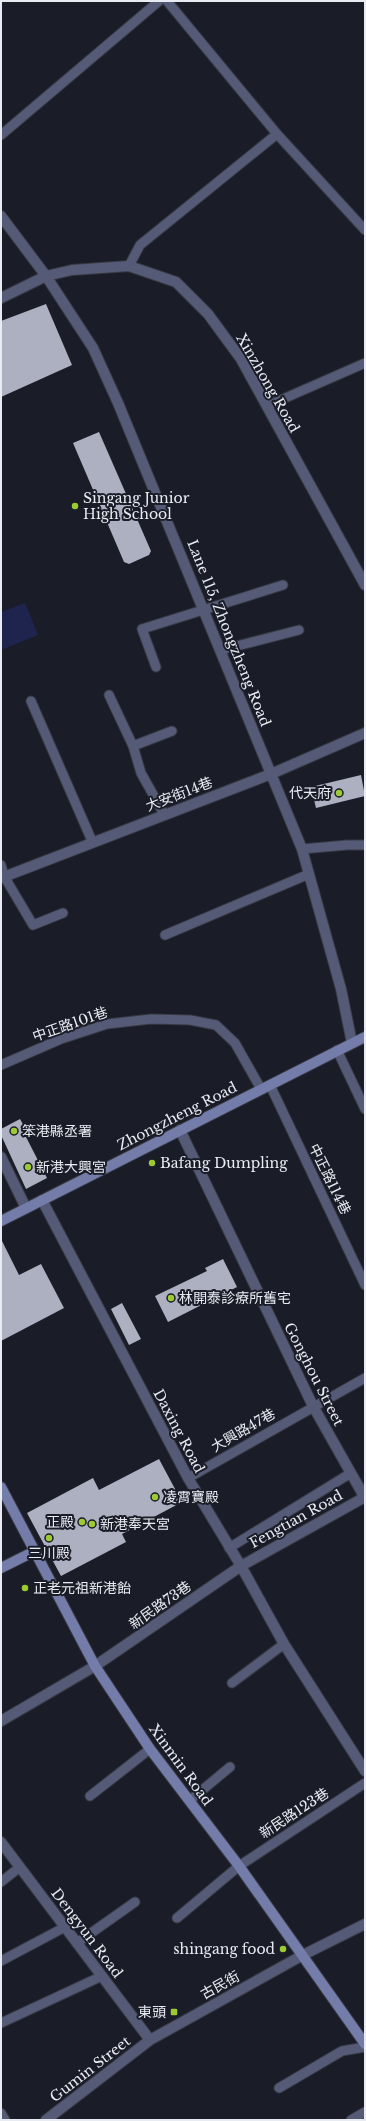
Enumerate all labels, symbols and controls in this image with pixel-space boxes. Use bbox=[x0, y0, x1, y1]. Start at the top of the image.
street label: Xinzhong Road bbox=[232, 330, 304, 436]
place label: Singang Junior High School bbox=[83, 489, 190, 523]
marker: Singang Junior High School bbox=[70, 501, 80, 511]
street label: Lane 115, Zhongzheng Road bbox=[183, 537, 275, 730]
street label: 大安街14巷 bbox=[143, 773, 215, 815]
place label: 代天府 bbox=[289, 784, 331, 802]
marker: 代天府 bbox=[334, 788, 344, 798]
street label: 中正路101巷 bbox=[30, 1003, 110, 1045]
street label: Zhongzheng Road bbox=[114, 1078, 240, 1154]
place label: 笨港縣丞署 bbox=[22, 1122, 92, 1140]
marker: 笨港縣丞署 bbox=[9, 1126, 19, 1136]
street label: 中正路114巷 bbox=[305, 1141, 355, 1217]
place label: Bafang Dumpling bbox=[160, 1154, 288, 1172]
place label: 新港大興宮 bbox=[36, 1158, 106, 1176]
marker: Bafang Dumpling bbox=[147, 1158, 157, 1168]
marker: 新港大興宮 bbox=[23, 1162, 33, 1172]
place label: 林開泰診療所舊宅 bbox=[179, 1289, 291, 1307]
marker: 林開泰診療所舊宅 bbox=[166, 1293, 176, 1303]
street label: Gonghou Street bbox=[280, 1319, 348, 1429]
street label: Daxing Road bbox=[149, 1386, 209, 1477]
street label: 大興路47巷 bbox=[208, 1404, 278, 1456]
street label: Fengtian Road bbox=[246, 1486, 346, 1552]
place label: 凌霄寶殿 bbox=[163, 1488, 219, 1506]
marker: 凌霄寶殿 bbox=[150, 1492, 160, 1502]
place label: 正殿 bbox=[46, 1513, 74, 1531]
place label: 新港奉天宮 bbox=[100, 1515, 170, 1533]
marker: 正殿 bbox=[77, 1517, 87, 1527]
marker: 新港奉天宮 bbox=[87, 1519, 97, 1529]
marker: 三川殿 bbox=[44, 1533, 54, 1543]
place label: 三川殿 bbox=[28, 1544, 70, 1562]
street label: 新民路73巷 bbox=[125, 1577, 195, 1633]
place label: 正老元祖新港飴 bbox=[33, 1579, 131, 1597]
marker: 正老元祖新港飴 bbox=[20, 1583, 30, 1593]
street label: Xinmin Road bbox=[145, 1721, 217, 1810]
street label: 新民路123巷 bbox=[256, 1784, 332, 1842]
street label: Dengyun Road bbox=[47, 1885, 127, 1982]
place label: shingang food bbox=[173, 1940, 276, 1958]
marker: shingang food bbox=[278, 1944, 288, 1954]
street label: 古民街 bbox=[197, 1967, 243, 2003]
place label: 東頭 bbox=[138, 2003, 166, 2021]
marker: 東頭 bbox=[169, 2007, 179, 2017]
street label: Gumin Street bbox=[46, 2032, 134, 2106]

